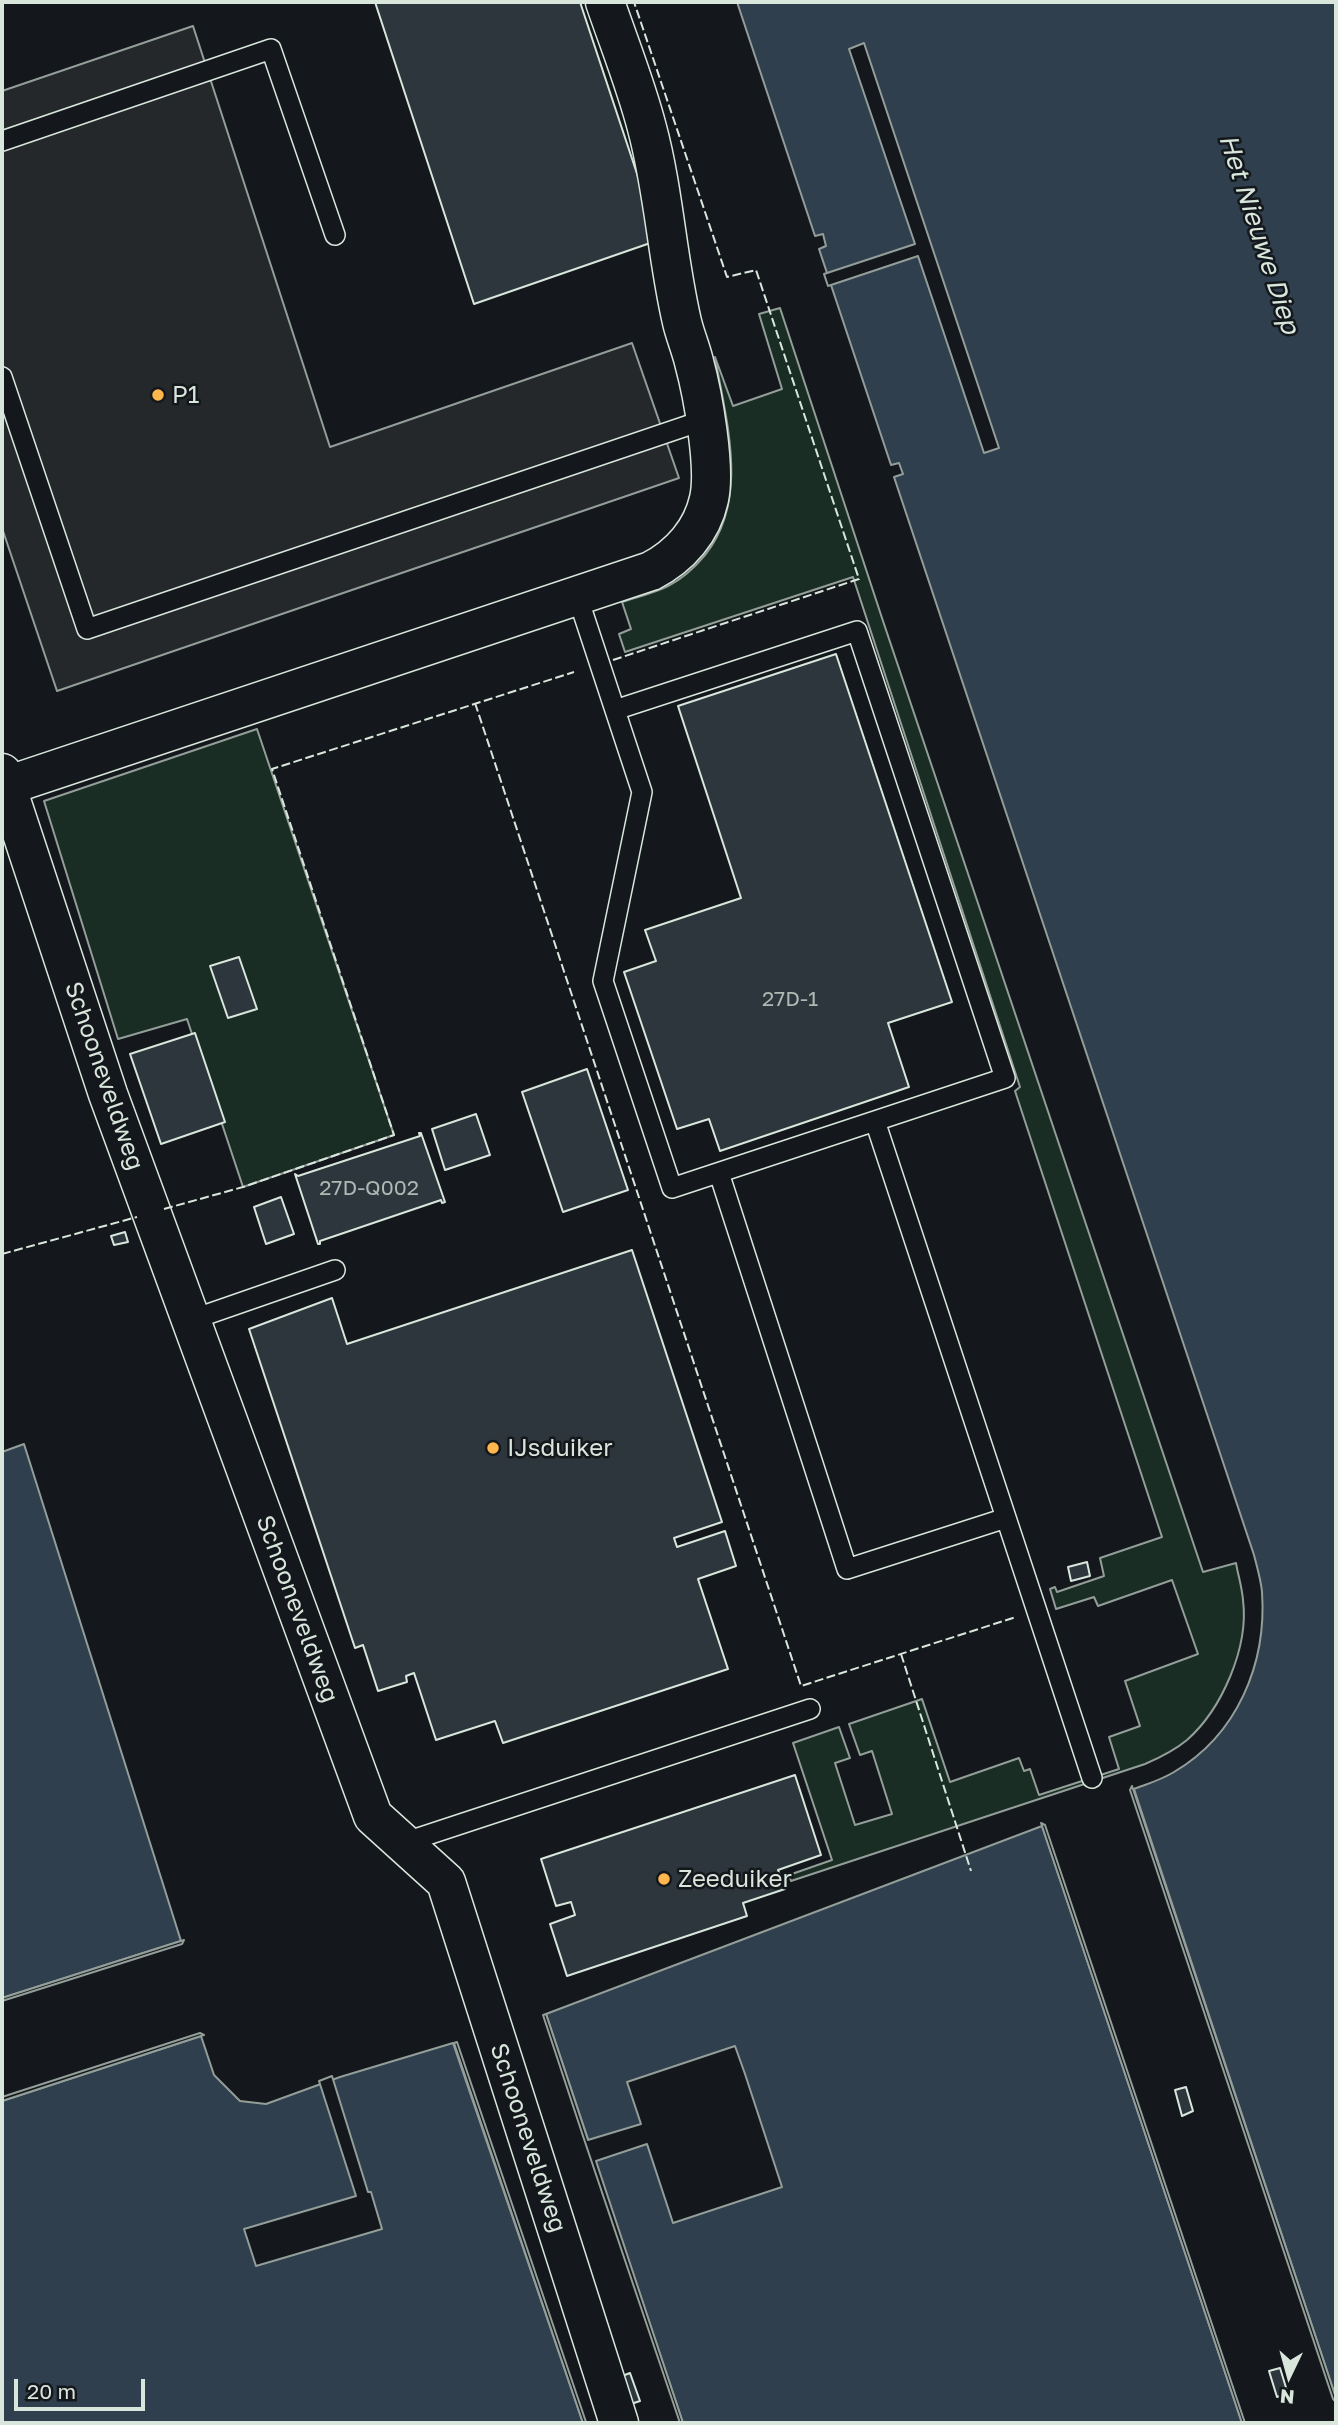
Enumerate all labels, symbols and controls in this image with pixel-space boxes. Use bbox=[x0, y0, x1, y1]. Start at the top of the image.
water label: Het Nieuwe Diep bbox=[1212, 130, 1306, 338]
place label: P1 bbox=[172, 381, 199, 409]
marker: P1 bbox=[150, 387, 166, 403]
street label: Schooneveldweg bbox=[58, 978, 150, 1174]
house number: 27D-1 bbox=[762, 986, 818, 1012]
house number: 27D-Q002 bbox=[319, 1175, 419, 1201]
place label: IJsduiker bbox=[507, 1434, 613, 1462]
marker: IJsduiker bbox=[485, 1440, 501, 1456]
street label: Schooneveldweg bbox=[250, 1511, 344, 1707]
place label: Zeeduiker bbox=[678, 1865, 792, 1893]
marker: Zeeduiker bbox=[656, 1871, 672, 1887]
street label: Schooneveldweg bbox=[484, 2040, 572, 2236]
north arrow bbox=[1254, 2341, 1324, 2411]
scale bar bbox=[18, 2366, 149, 2410]
text: 20 m bbox=[27, 2378, 76, 2404]
text: N bbox=[1279, 2385, 1295, 2410]

